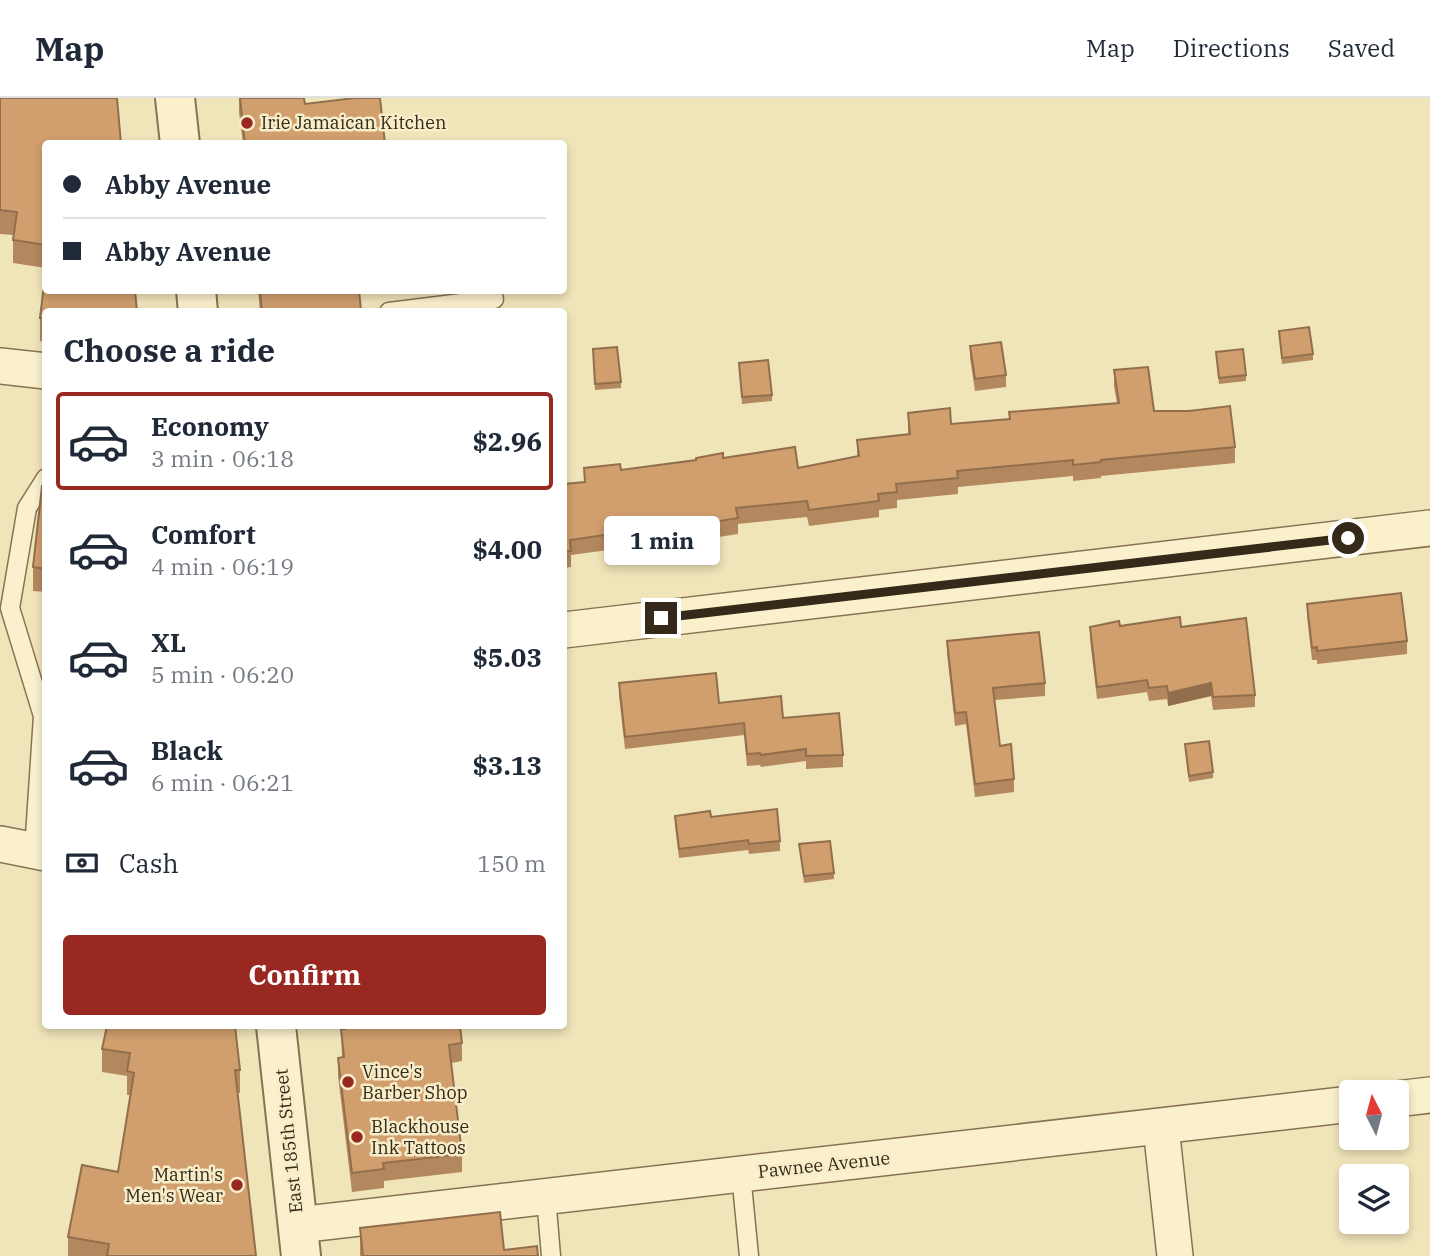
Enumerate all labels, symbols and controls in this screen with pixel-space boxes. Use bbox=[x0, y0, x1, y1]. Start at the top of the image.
text: Map bbox=[35, 27, 104, 70]
text: Map bbox=[1086, 32, 1135, 64]
text: Directions bbox=[1173, 32, 1290, 64]
text: Saved bbox=[1328, 32, 1395, 64]
place label: Irie Jamaican Kitchen bbox=[261, 111, 446, 134]
marker: Irie Jamaican Kitchen bbox=[239, 115, 255, 131]
text: Abby Avenue bbox=[105, 167, 271, 201]
text: Abby Avenue bbox=[105, 234, 271, 268]
text: Choose a ride bbox=[63, 329, 275, 371]
text: Economy bbox=[151, 409, 269, 443]
icon: car bbox=[67, 410, 130, 473]
text: $2.96 bbox=[472, 424, 542, 458]
text: 3 min · 06:18 bbox=[151, 443, 294, 473]
text: Comfort bbox=[151, 517, 256, 551]
callout: 1 min bbox=[603, 517, 719, 566]
icon: car bbox=[67, 518, 130, 581]
route start bbox=[1332, 522, 1364, 554]
text: 1 min bbox=[630, 525, 694, 555]
text: $4.00 bbox=[472, 532, 542, 566]
text: 4 min · 06:19 bbox=[151, 551, 294, 581]
route end bbox=[645, 602, 677, 634]
text: XL bbox=[151, 625, 186, 659]
icon: car bbox=[67, 626, 130, 689]
text: $5.03 bbox=[472, 640, 542, 674]
text: 5 min · 06:20 bbox=[151, 659, 294, 689]
text: Black bbox=[151, 733, 223, 767]
icon: car bbox=[67, 734, 130, 797]
text: $3.13 bbox=[472, 748, 542, 782]
text: 6 min · 06:21 bbox=[151, 767, 294, 797]
icon: cash bbox=[63, 844, 101, 882]
text: Cash bbox=[119, 846, 179, 880]
text: 150 m bbox=[477, 848, 546, 878]
button: Confirm bbox=[63, 935, 546, 1015]
place label: Vince's Barber Shop bbox=[362, 1060, 468, 1104]
street label: East 185th Street bbox=[269, 1068, 308, 1214]
marker: Vince's Barber Shop bbox=[340, 1074, 356, 1090]
north arrow bbox=[1339, 1080, 1409, 1150]
map controls bbox=[1339, 1080, 1409, 1234]
place label: Blackhouse Ink Tattoos bbox=[371, 1115, 469, 1159]
marker: Blackhouse Ink Tattoos bbox=[349, 1129, 365, 1145]
street label: Pawnee Avenue bbox=[757, 1146, 891, 1183]
place label: Martin's Men's Wear bbox=[125, 1163, 223, 1207]
button: layers bbox=[1339, 1164, 1409, 1234]
marker: Martin's Men's Wear bbox=[229, 1177, 245, 1193]

